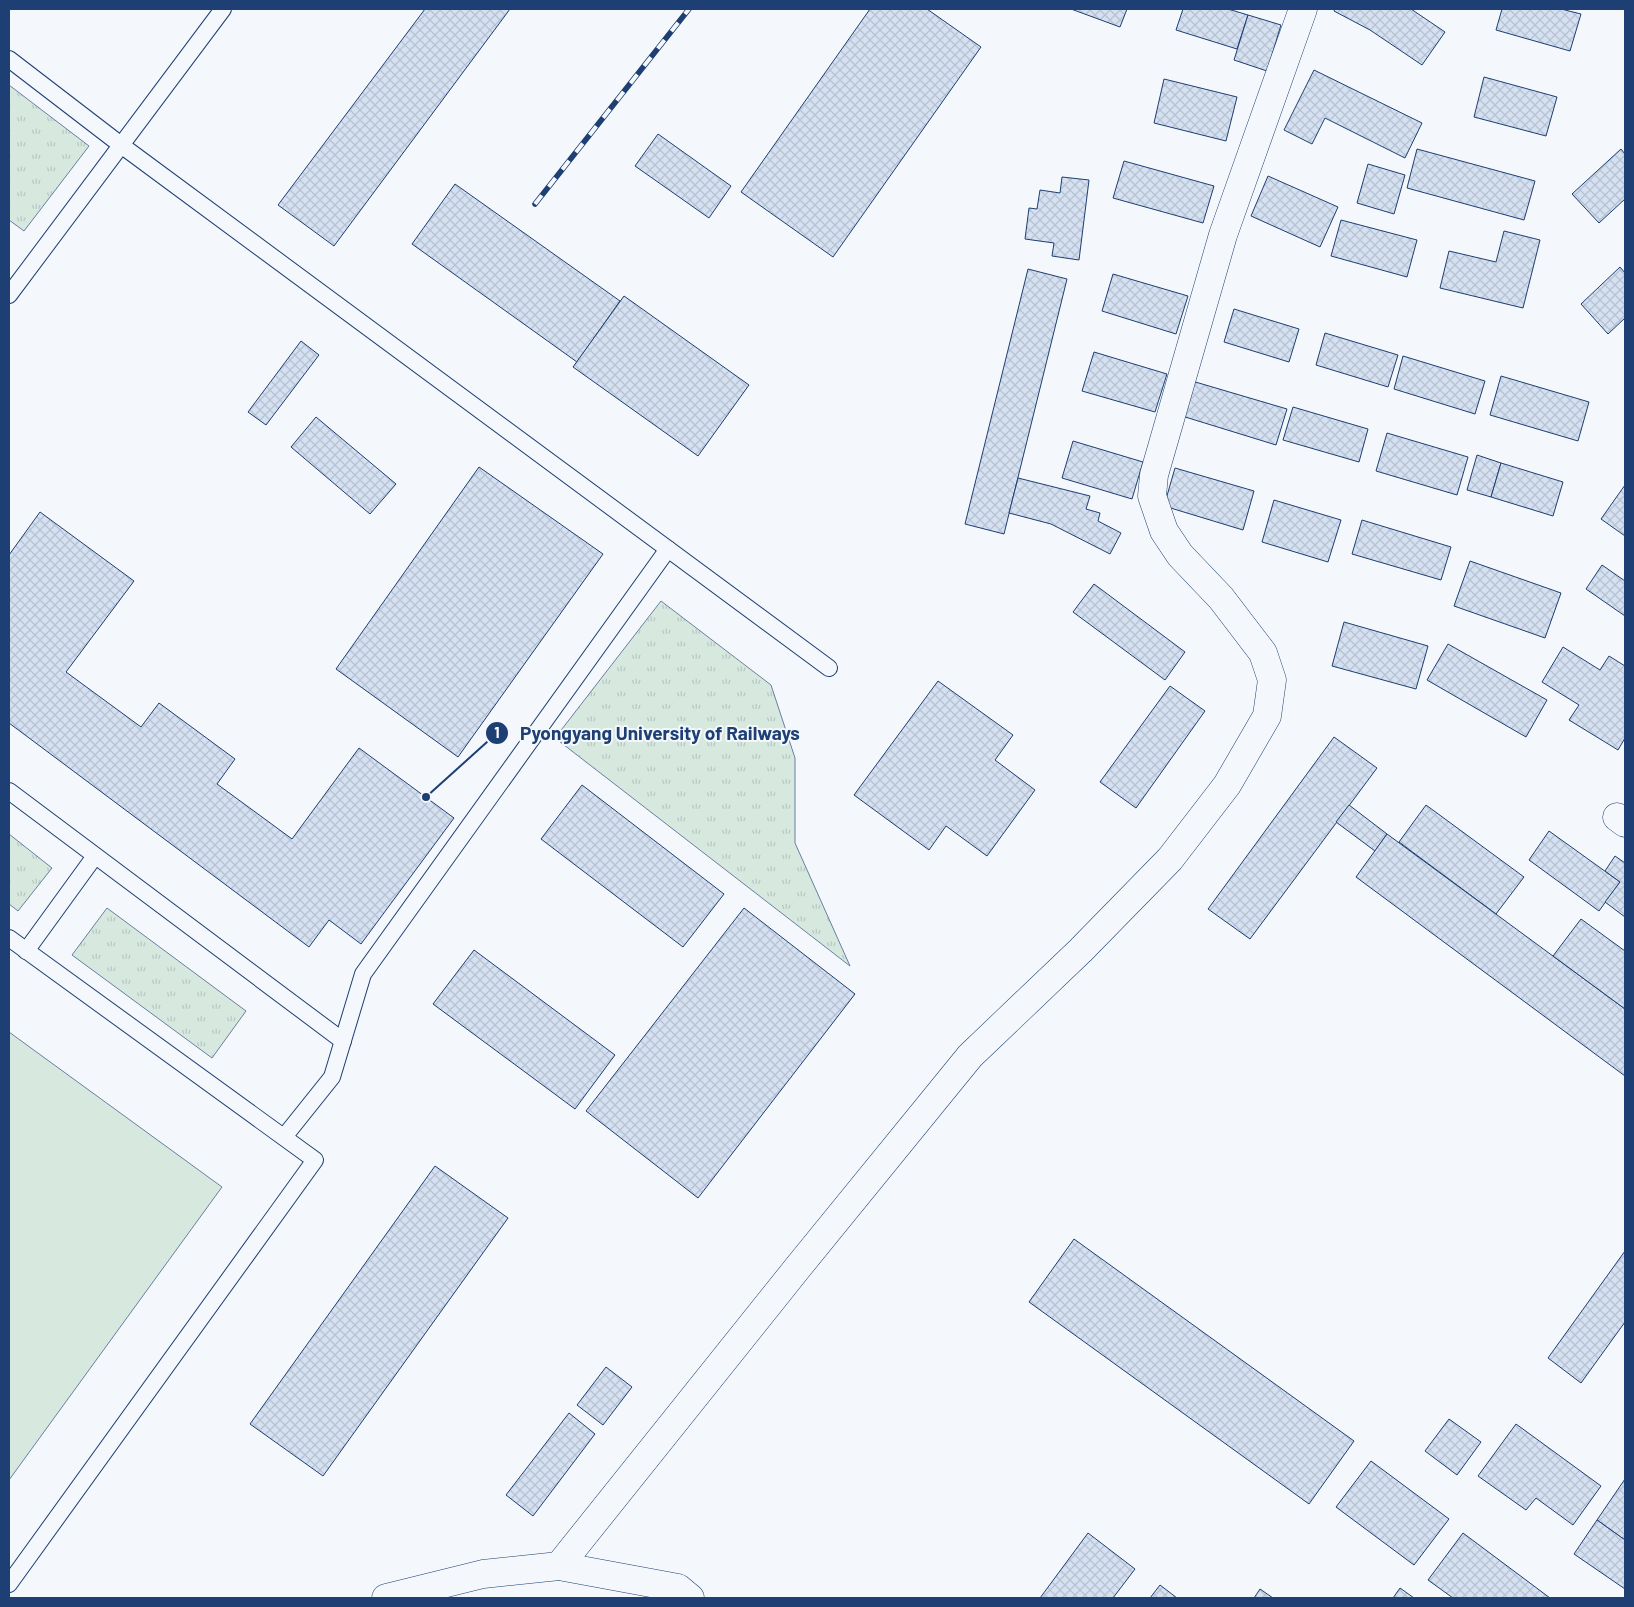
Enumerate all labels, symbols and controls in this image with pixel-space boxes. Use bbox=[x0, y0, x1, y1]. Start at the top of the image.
callout: Pyongyang University of Railways bbox=[485, 716, 810, 750]
text: Pyongyang University of Railways bbox=[520, 721, 800, 744]
text: 1 bbox=[494, 723, 500, 741]

